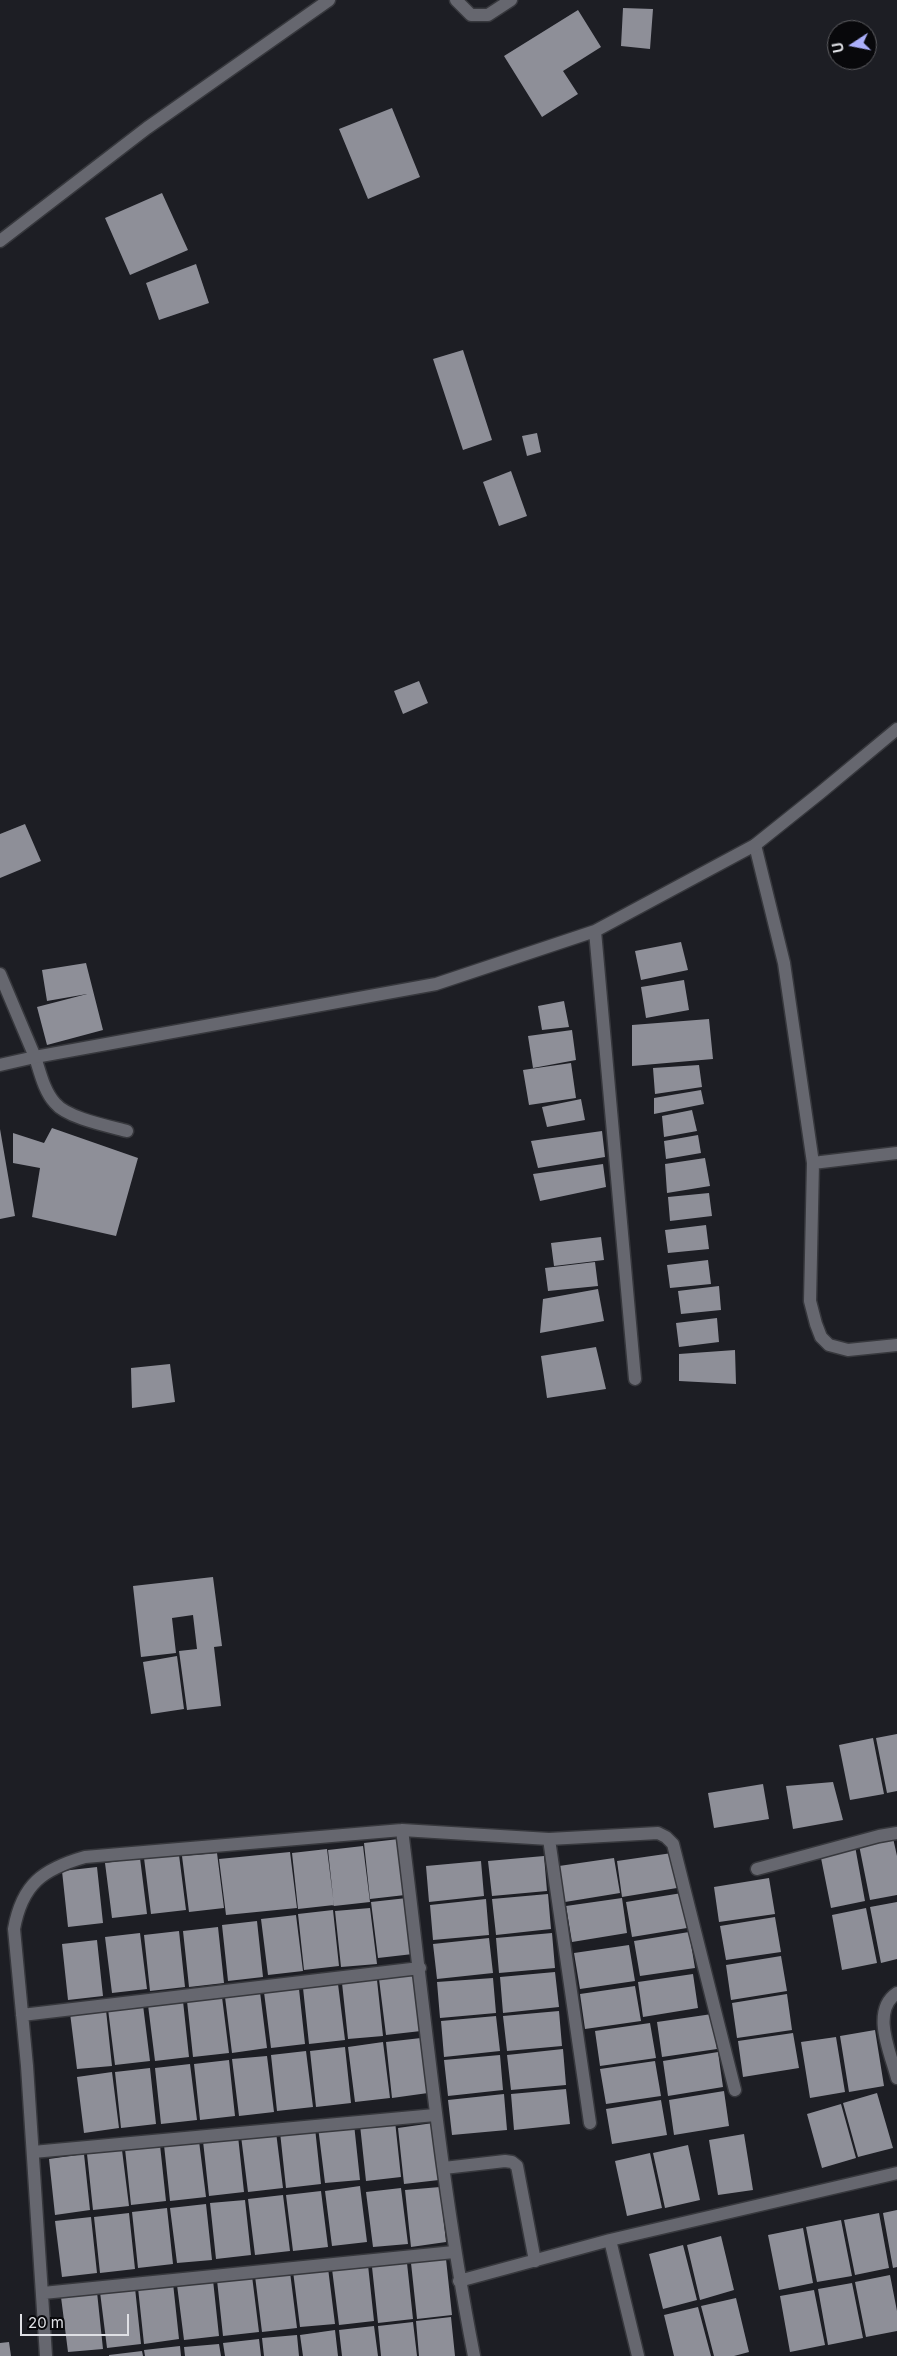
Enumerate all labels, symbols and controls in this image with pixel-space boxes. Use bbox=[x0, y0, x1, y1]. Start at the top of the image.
north arrow bbox=[827, 20, 877, 70]
text: U bbox=[828, 41, 847, 54]
scale bar bbox=[22, 2304, 131, 2336]
text: 20 m bbox=[28, 2313, 64, 2332]

